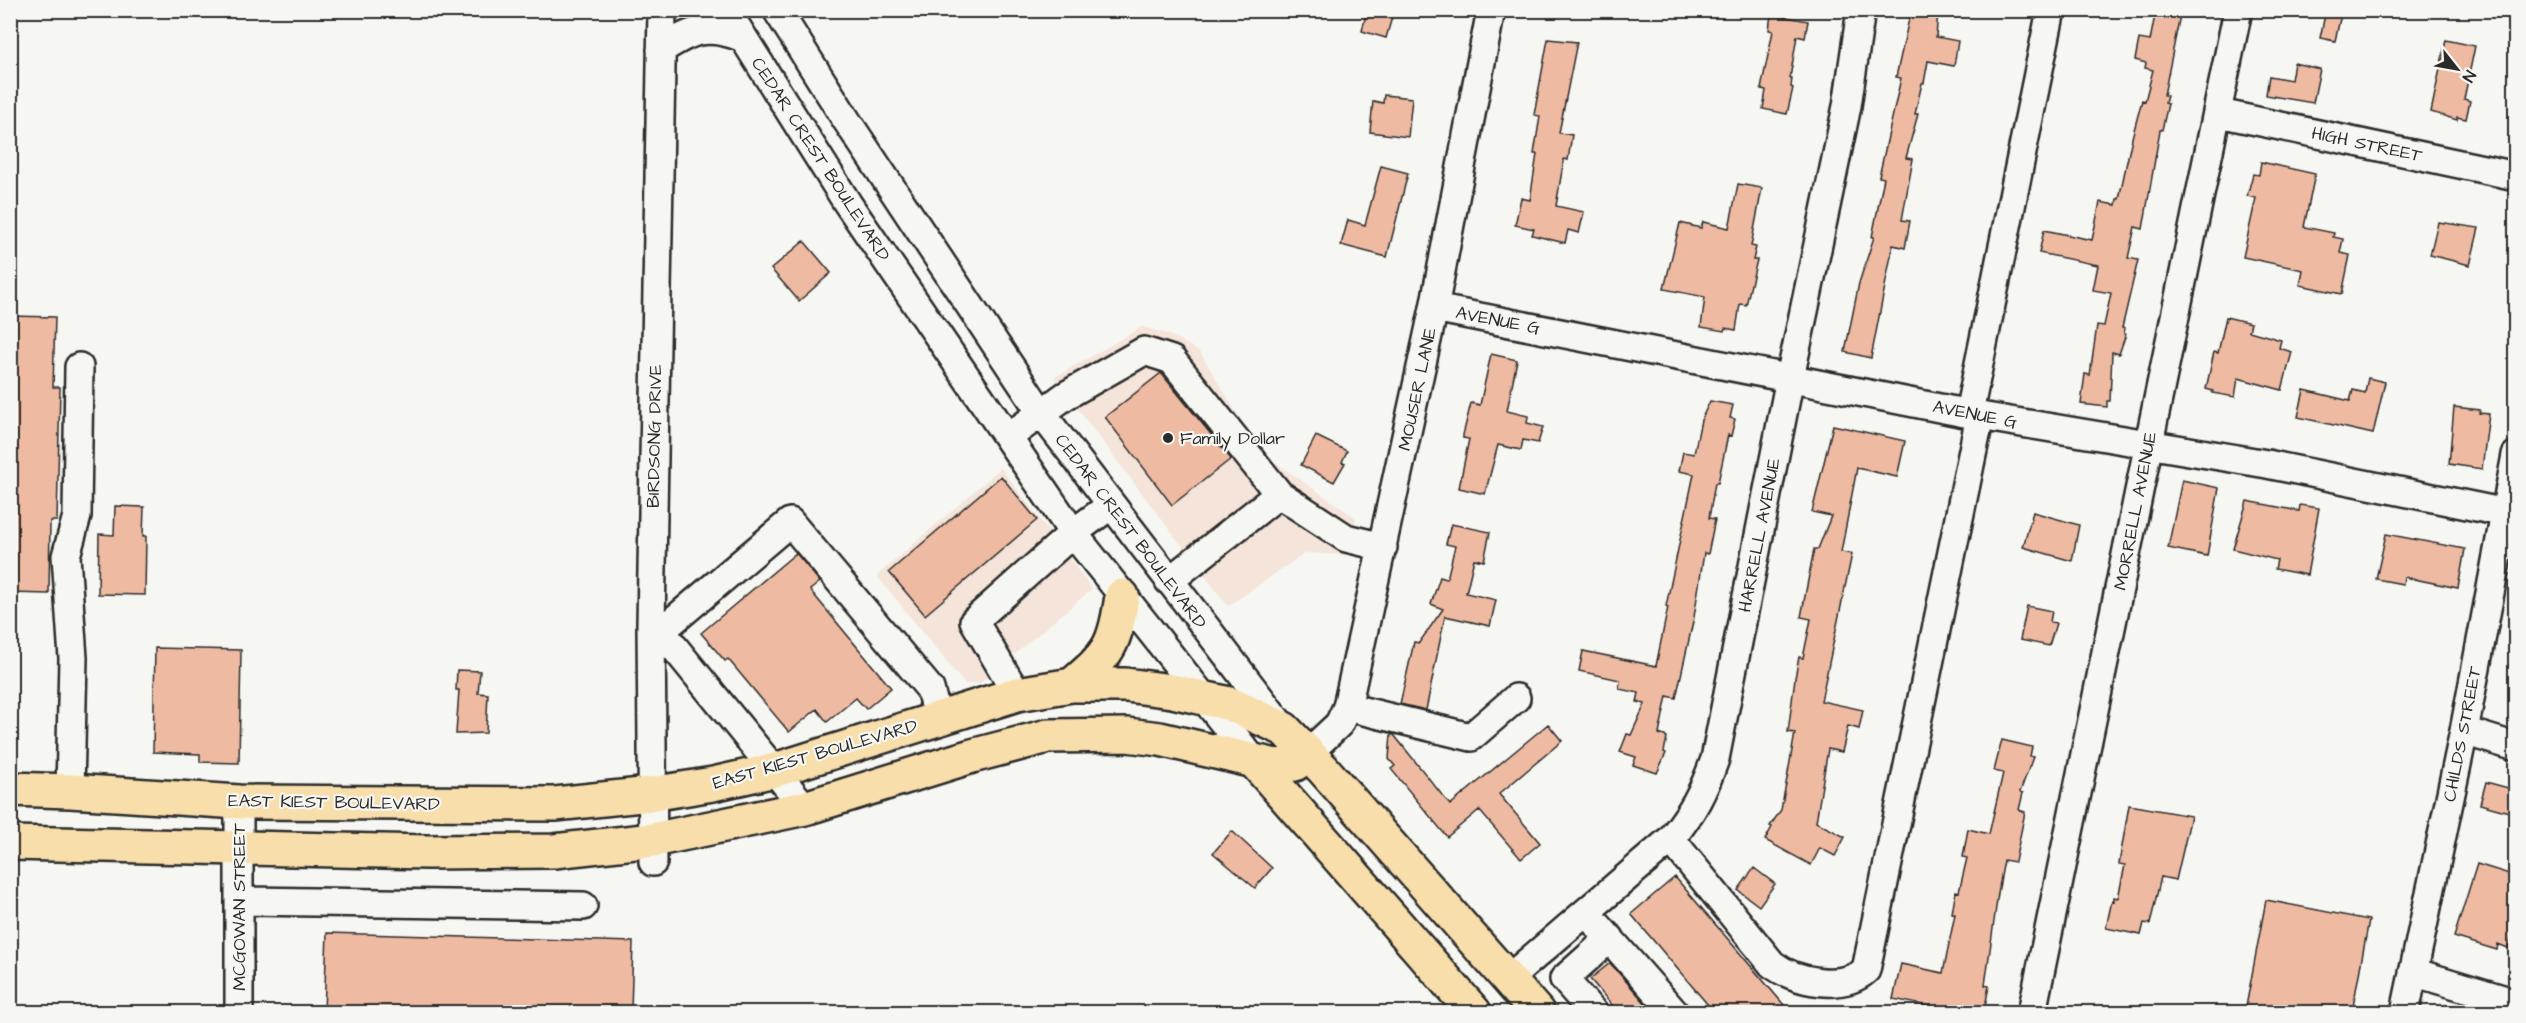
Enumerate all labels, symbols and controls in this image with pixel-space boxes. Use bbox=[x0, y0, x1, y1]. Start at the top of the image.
north arrow bbox=[2427, 39, 2487, 99]
street label: CEDAR CREST BOULEVARD bbox=[745, 53, 896, 266]
text: N bbox=[2457, 66, 2481, 86]
street label: HIGH STREET bbox=[2309, 121, 2425, 169]
street label: AVENUE G bbox=[1454, 300, 1543, 341]
street label: MOUSER LANE bbox=[1392, 325, 1443, 453]
street label: BIRDSONG DRIVE bbox=[641, 364, 668, 508]
street label: AVENUE G bbox=[1931, 394, 2020, 435]
place label: Family Dollar bbox=[1180, 426, 1285, 452]
street label: CEDAR CREST BOULEVARD bbox=[1049, 429, 1212, 634]
street label: MORRELL AVENUE bbox=[2108, 429, 2163, 592]
marker: Family Dollar bbox=[1161, 431, 1175, 445]
street label: HARRELL AVENUE bbox=[1732, 456, 1787, 614]
street label: CHILDS STREET bbox=[2437, 664, 2488, 804]
street label: EAST KIEST BOULEVARD bbox=[710, 713, 921, 796]
street label: EAST KIEST BOULEVARD bbox=[228, 788, 440, 817]
street label: MCGOWAN STREET bbox=[227, 823, 252, 991]

